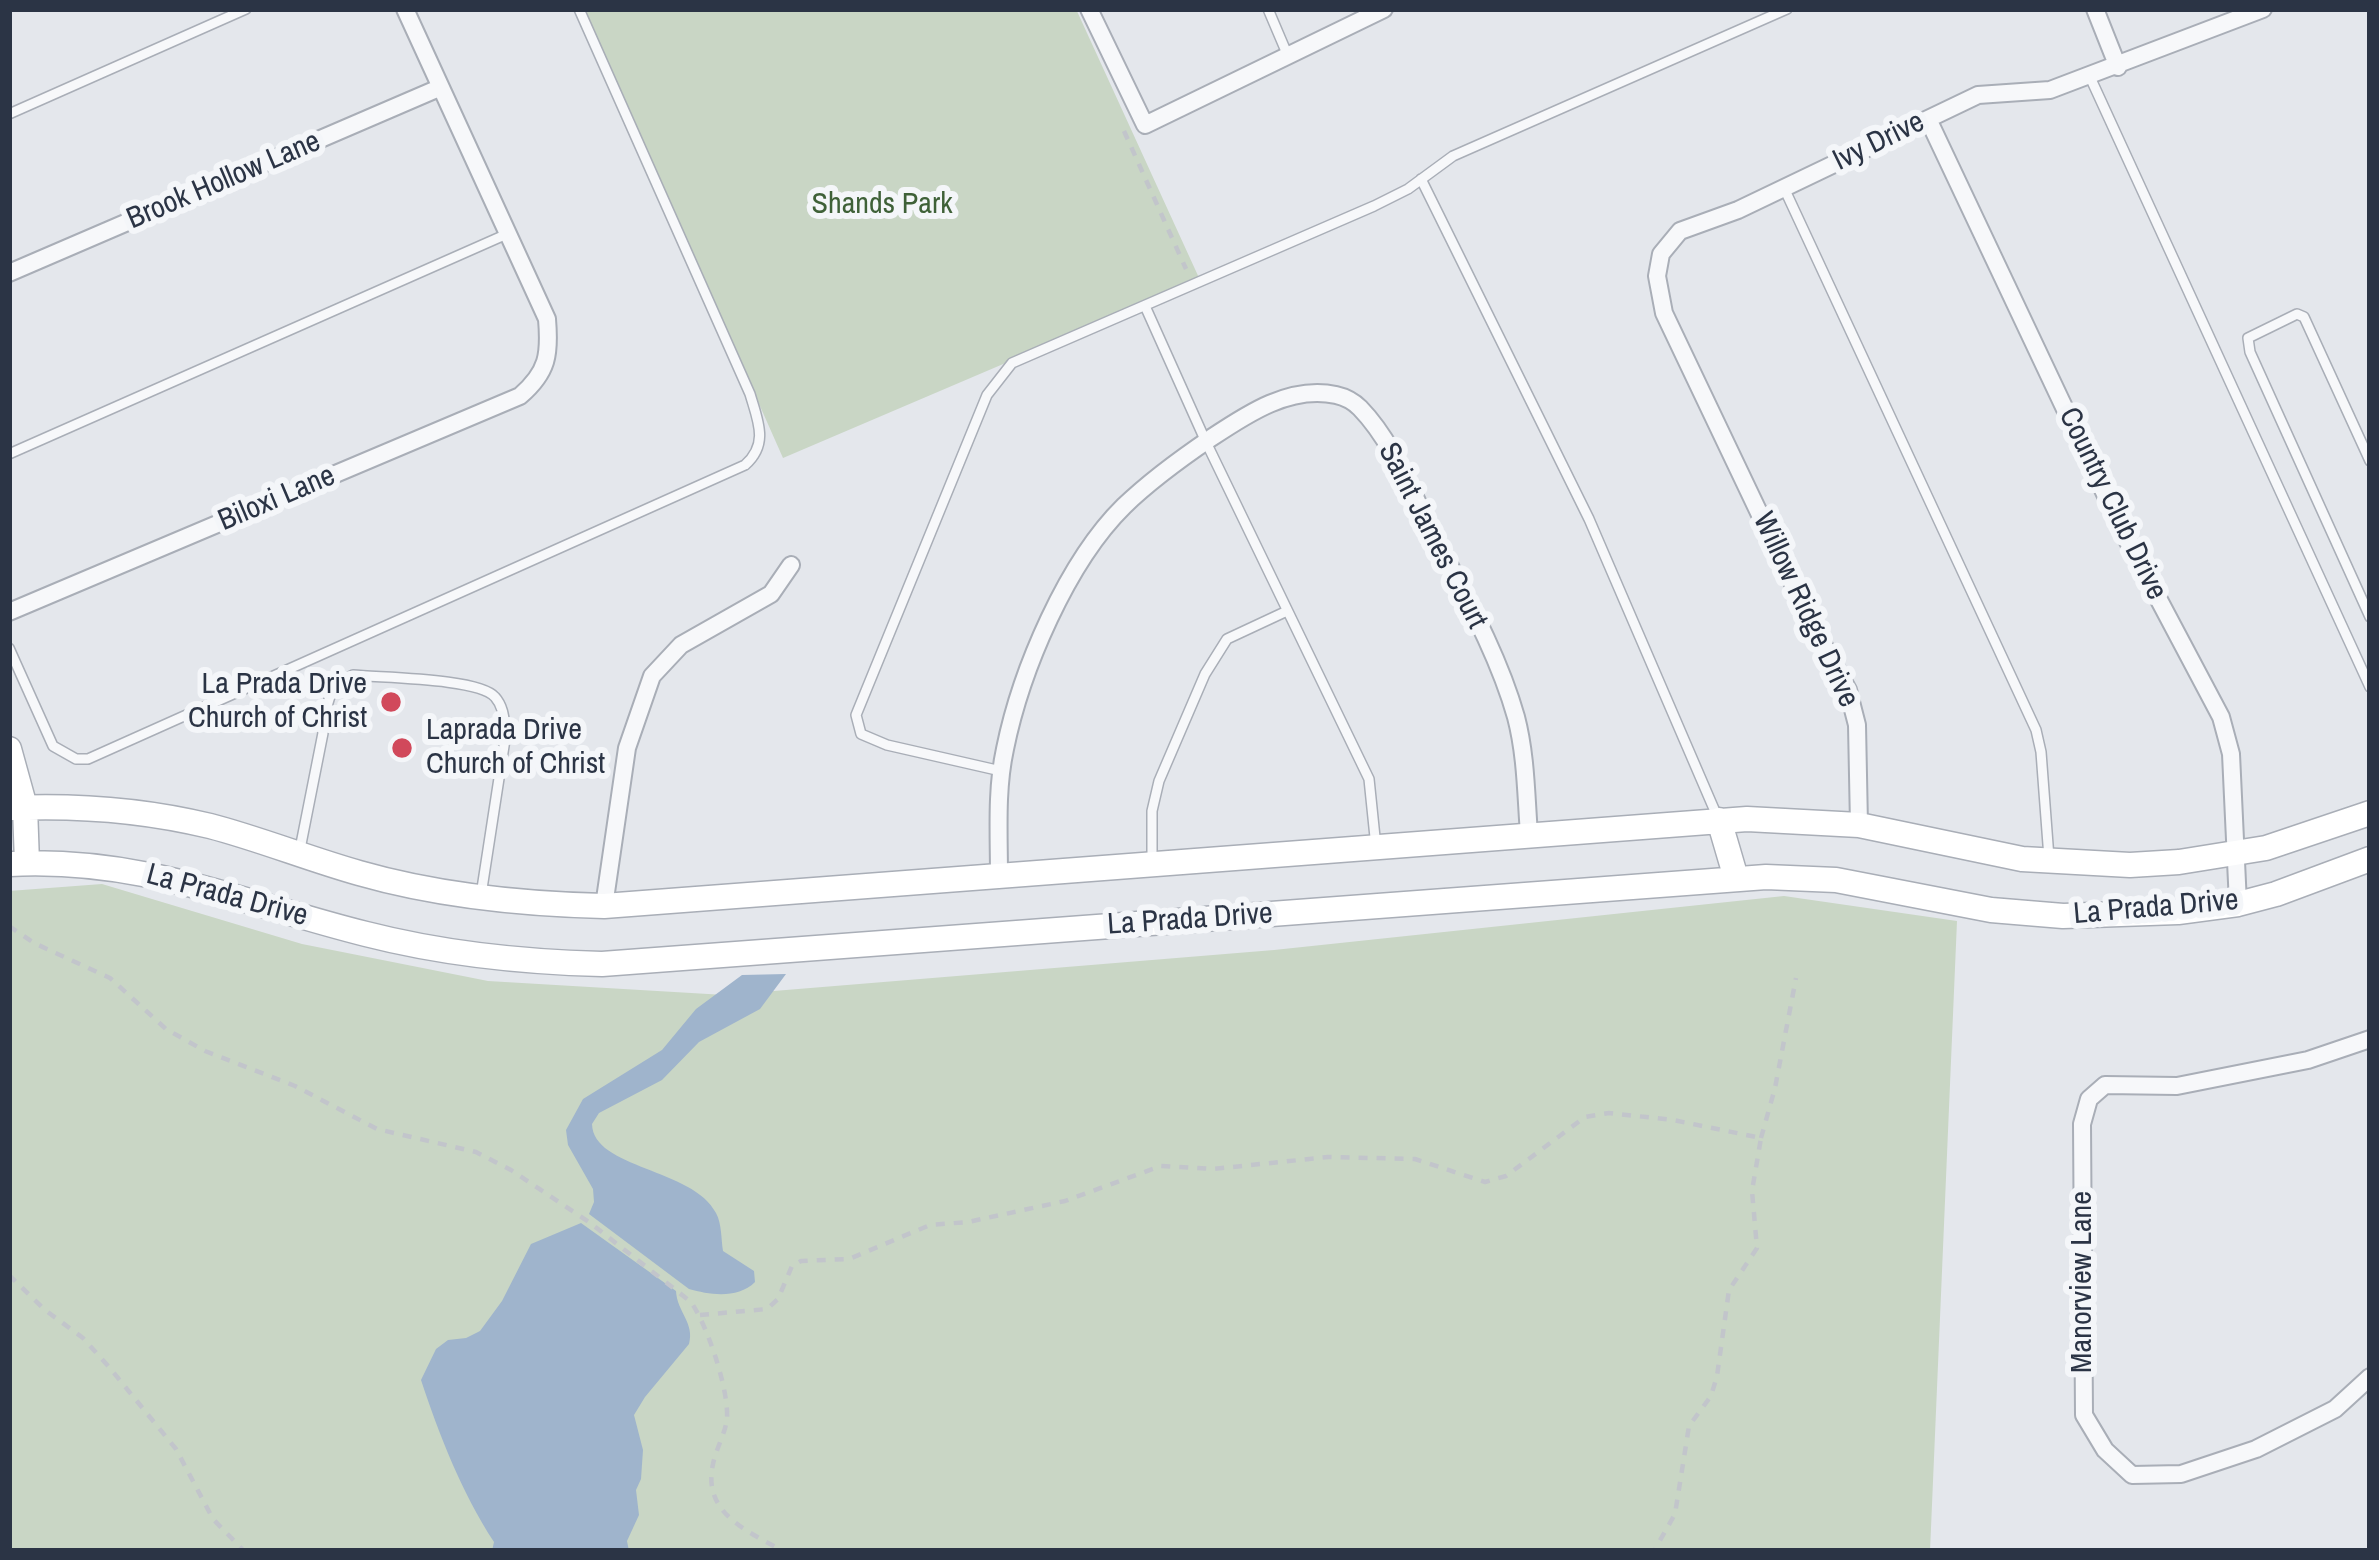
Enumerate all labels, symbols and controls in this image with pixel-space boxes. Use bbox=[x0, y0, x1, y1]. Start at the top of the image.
street label: Ivy Drive bbox=[1827, 105, 1931, 179]
street label: Brook Hollow Lane bbox=[122, 124, 326, 238]
park label: Shands Park bbox=[812, 187, 952, 223]
street label: Country Club Drive bbox=[2050, 402, 2174, 606]
street label: Saint James Court bbox=[1370, 437, 1494, 635]
street label: Biloxi Lane bbox=[213, 458, 341, 540]
street label: Willow Ridge Drive bbox=[1744, 507, 1866, 713]
place label: La Prada Drive Church of Christ bbox=[188, 667, 367, 738]
marker: La Prada Drive Church of Christ bbox=[378, 689, 404, 715]
place label: Laprada Drive Church of Christ bbox=[426, 713, 605, 783]
marker: Laprada Drive Church of Christ bbox=[389, 735, 415, 761]
street label: La Prada Drive bbox=[142, 857, 312, 935]
street label: La Prada Drive bbox=[2072, 883, 2240, 933]
street label: La Prada Drive bbox=[1106, 896, 1274, 944]
street label: Manorview Lane bbox=[2065, 1191, 2101, 1373]

